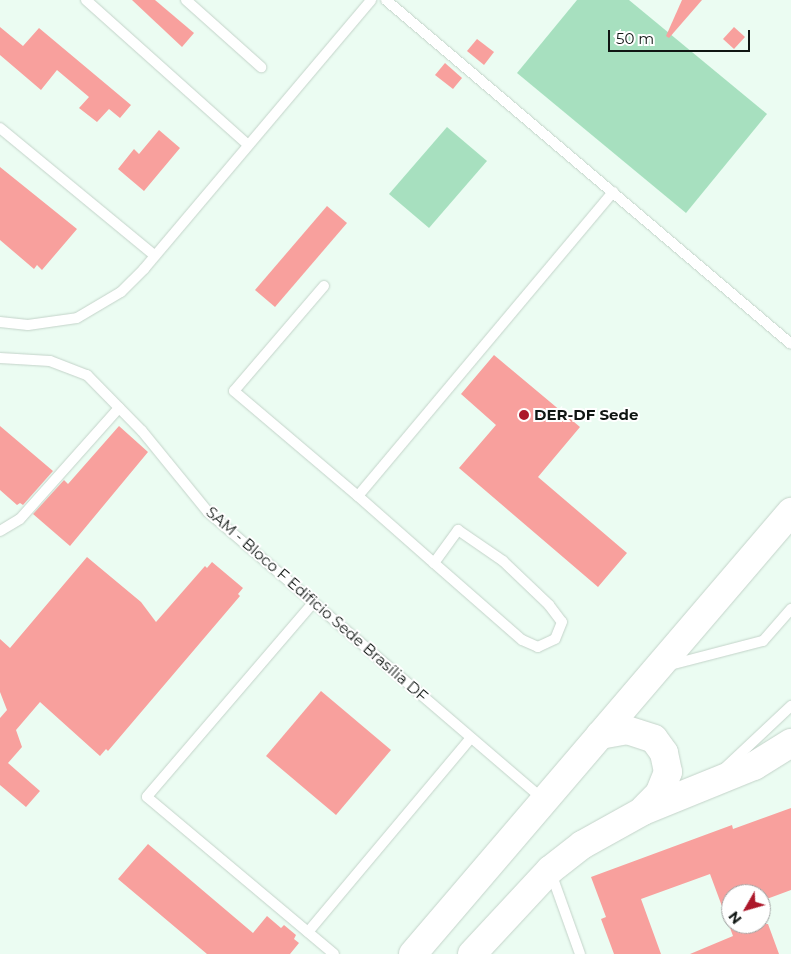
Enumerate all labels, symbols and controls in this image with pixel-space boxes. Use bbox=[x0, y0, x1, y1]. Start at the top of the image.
scale bar bbox=[611, 20, 754, 52]
text: 50 m bbox=[616, 29, 654, 48]
place label: DER-DF Sede bbox=[534, 406, 638, 424]
marker: DER-DF Sede bbox=[518, 409, 530, 421]
street label: SAM - Bloco F Edificio Sede Brasília DF bbox=[203, 503, 431, 705]
north arrow bbox=[721, 884, 771, 934]
text: N bbox=[724, 908, 746, 928]

